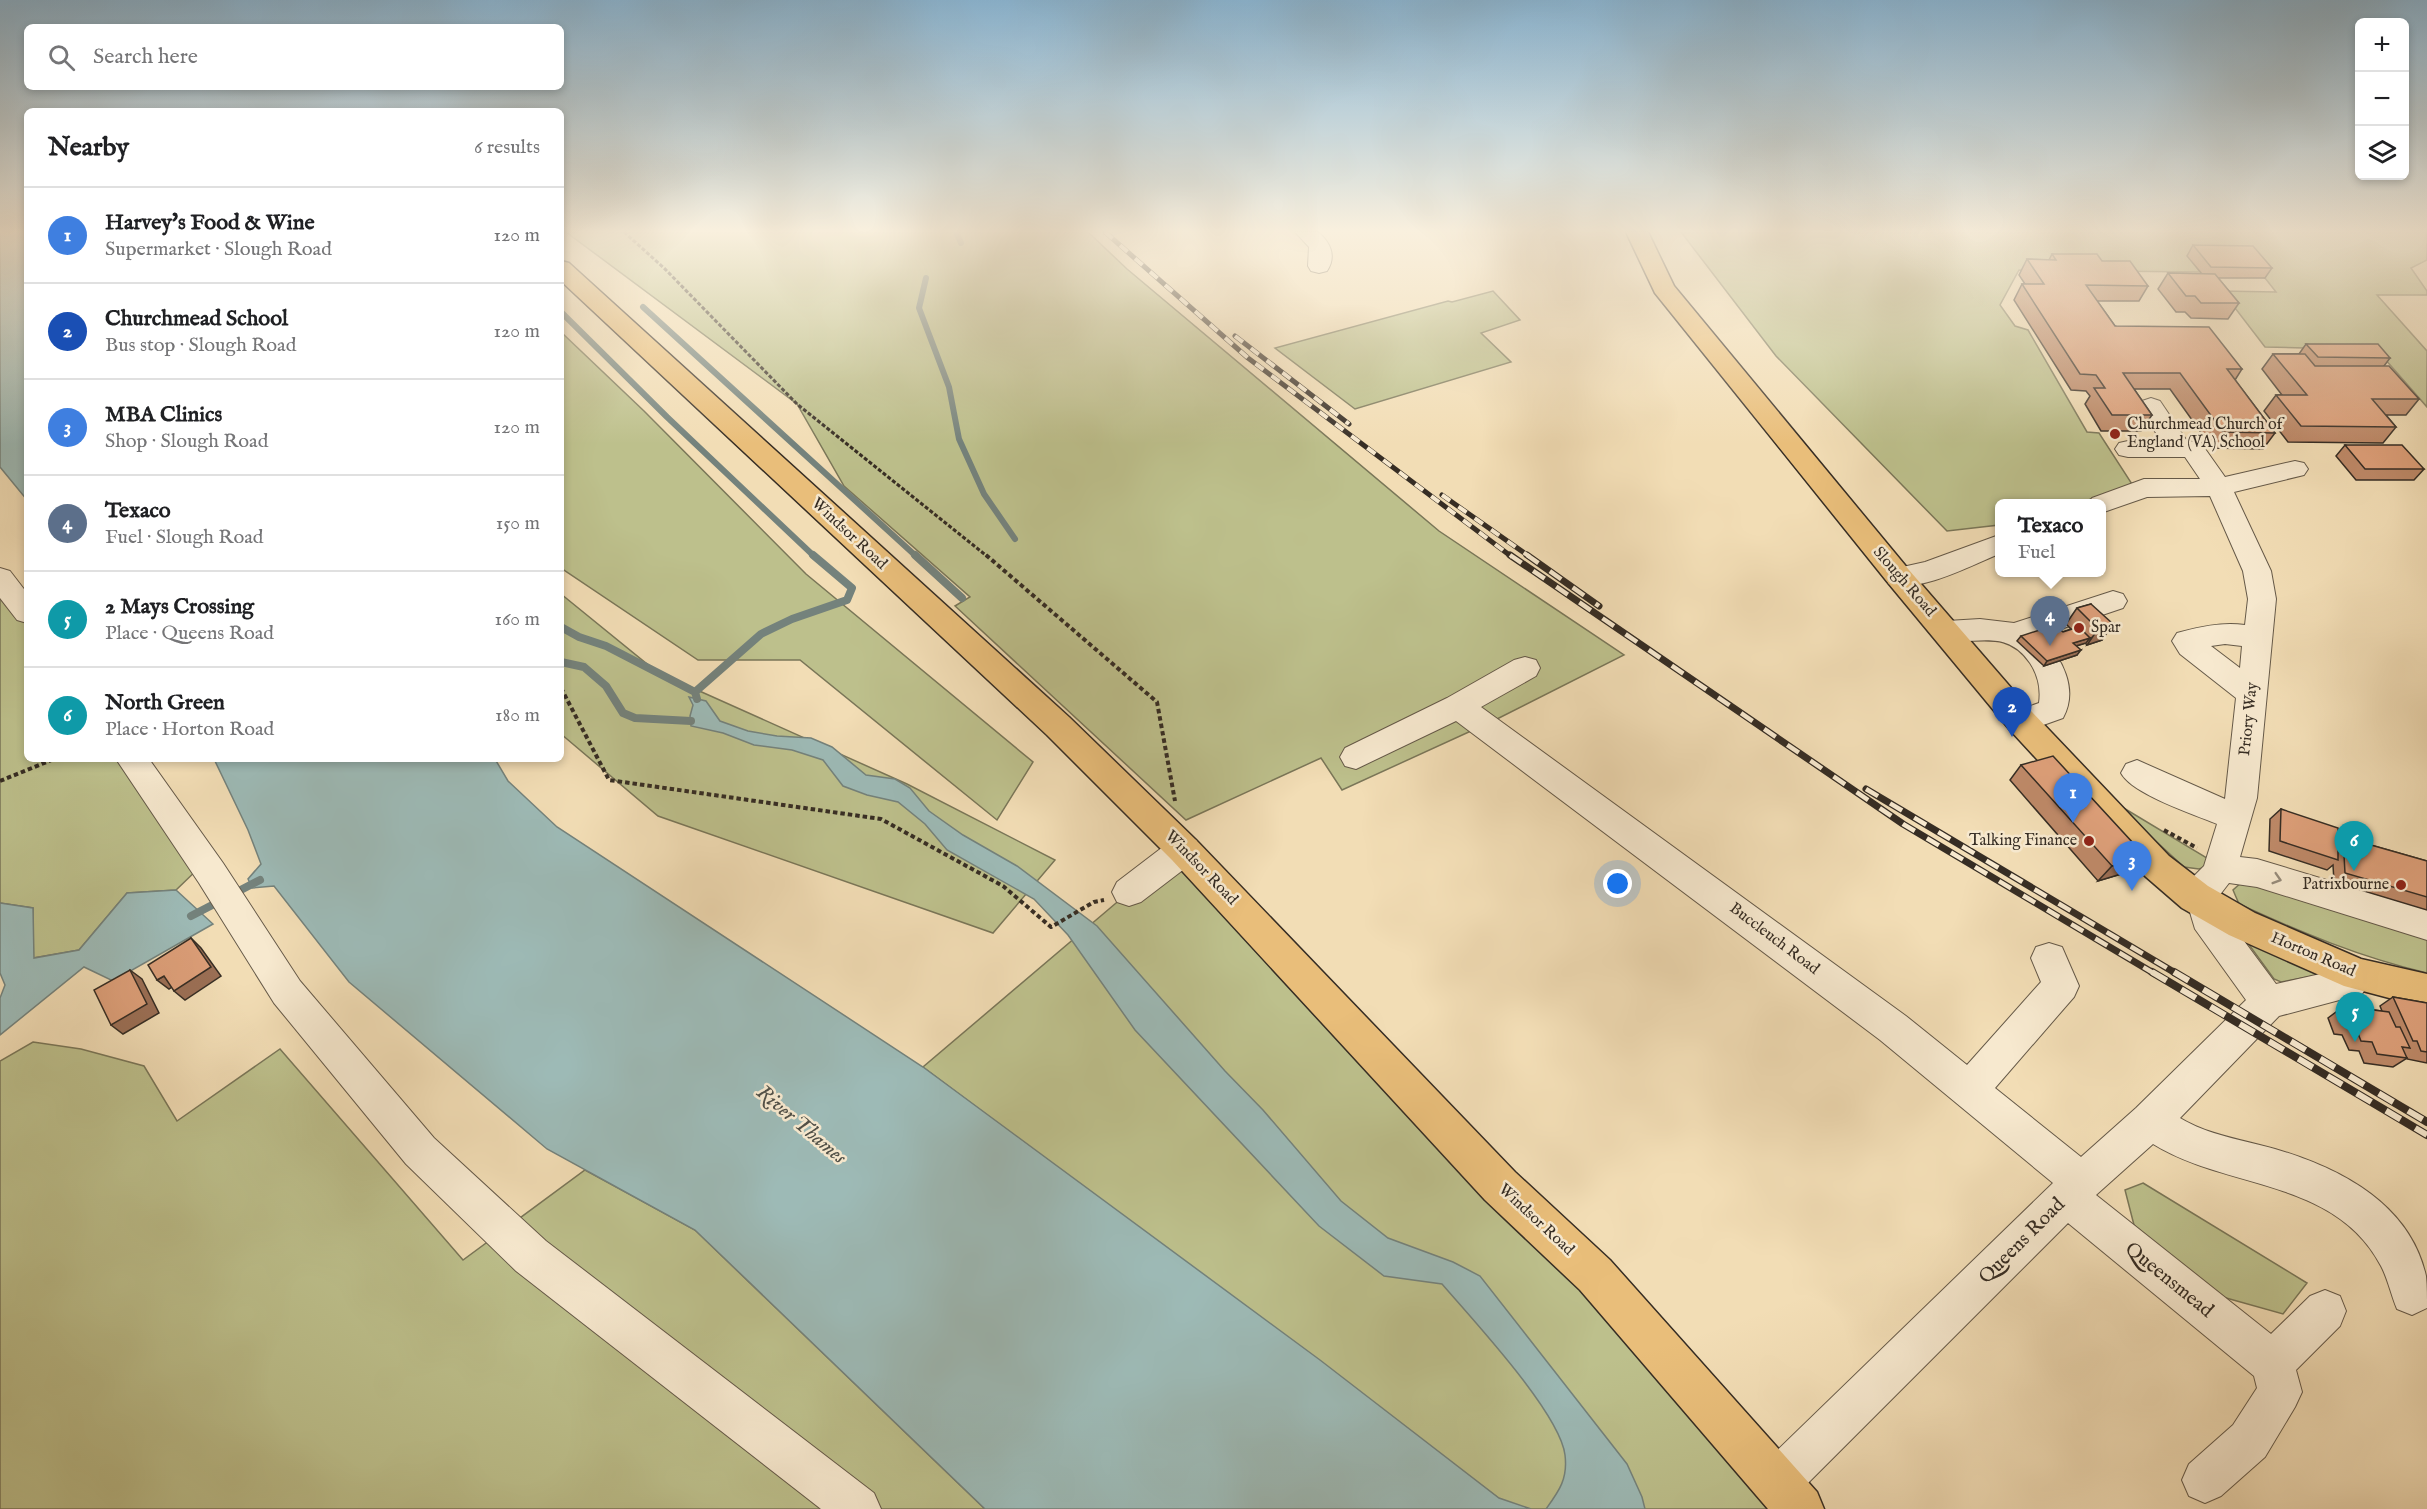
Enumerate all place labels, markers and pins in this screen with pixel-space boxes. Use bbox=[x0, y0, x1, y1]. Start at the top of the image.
place label: Churchmead Church of England (VA) School bbox=[2127, 415, 2285, 453]
marker: Churchmead Church of England (VA) School bbox=[2108, 427, 2122, 441]
pin: 4 bbox=[2030, 596, 2070, 646]
place label: Spar bbox=[2091, 618, 2121, 638]
marker: Spar bbox=[2072, 621, 2086, 635]
pin: 2 bbox=[1992, 688, 2032, 737]
pin: 1 bbox=[2054, 774, 2092, 823]
pin: 6 bbox=[2334, 822, 2374, 871]
place label: Talking Finance bbox=[1969, 831, 2077, 851]
marker: Talking Finance bbox=[2082, 834, 2096, 848]
pin: 3 bbox=[2112, 842, 2152, 891]
place label: Patrixbourne bbox=[2302, 875, 2389, 895]
marker: Patrixbourne bbox=[2394, 878, 2408, 892]
pin: 5 bbox=[2336, 992, 2374, 1042]

